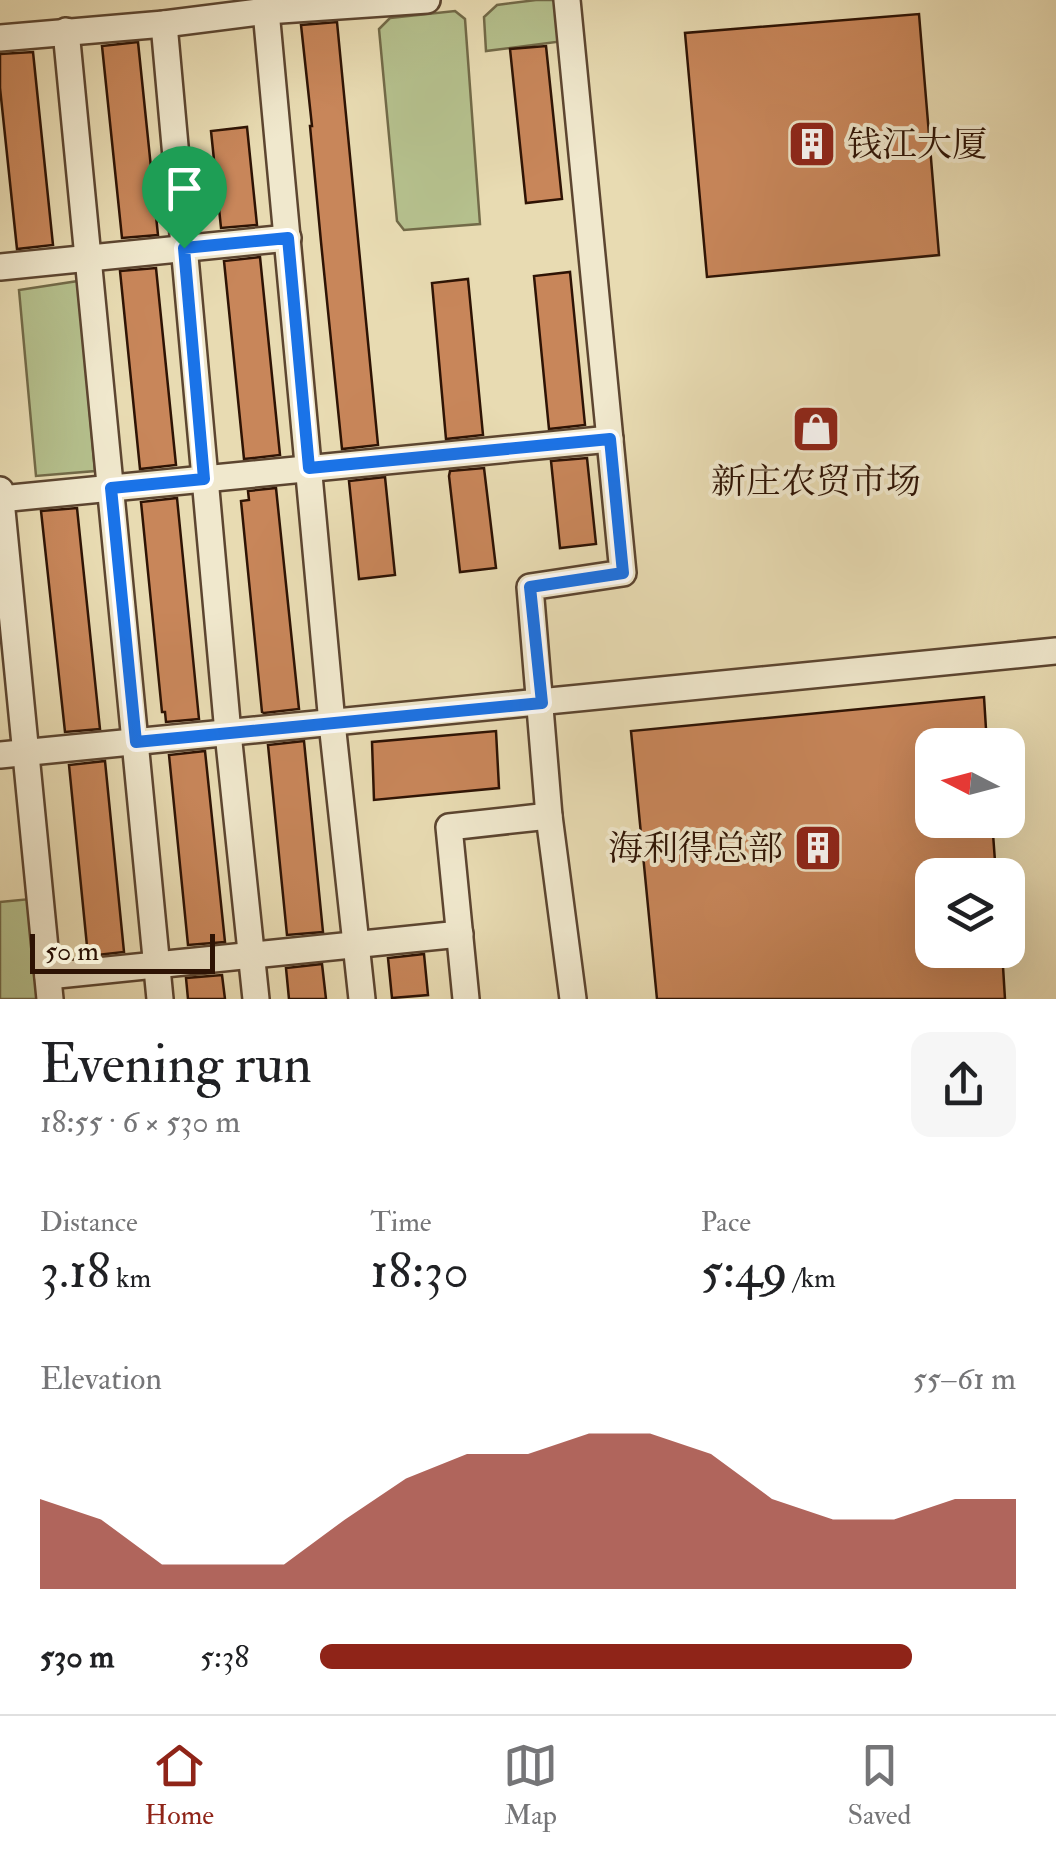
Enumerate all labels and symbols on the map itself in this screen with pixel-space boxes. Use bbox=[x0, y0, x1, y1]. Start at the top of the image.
building icon: 钱江大厦 bbox=[786, 118, 838, 170]
place label: 钱江大厦 bbox=[847, 123, 987, 167]
pin bbox=[142, 146, 227, 249]
shop icon: 新庄农贸市场 bbox=[790, 403, 842, 455]
place label: 新庄农贸市场 bbox=[711, 460, 921, 504]
north arrow bbox=[915, 728, 1025, 838]
building icon: 海利得总部 bbox=[792, 822, 844, 874]
place label: 海利得总部 bbox=[608, 827, 783, 871]
scale bar bbox=[30, 929, 215, 974]

